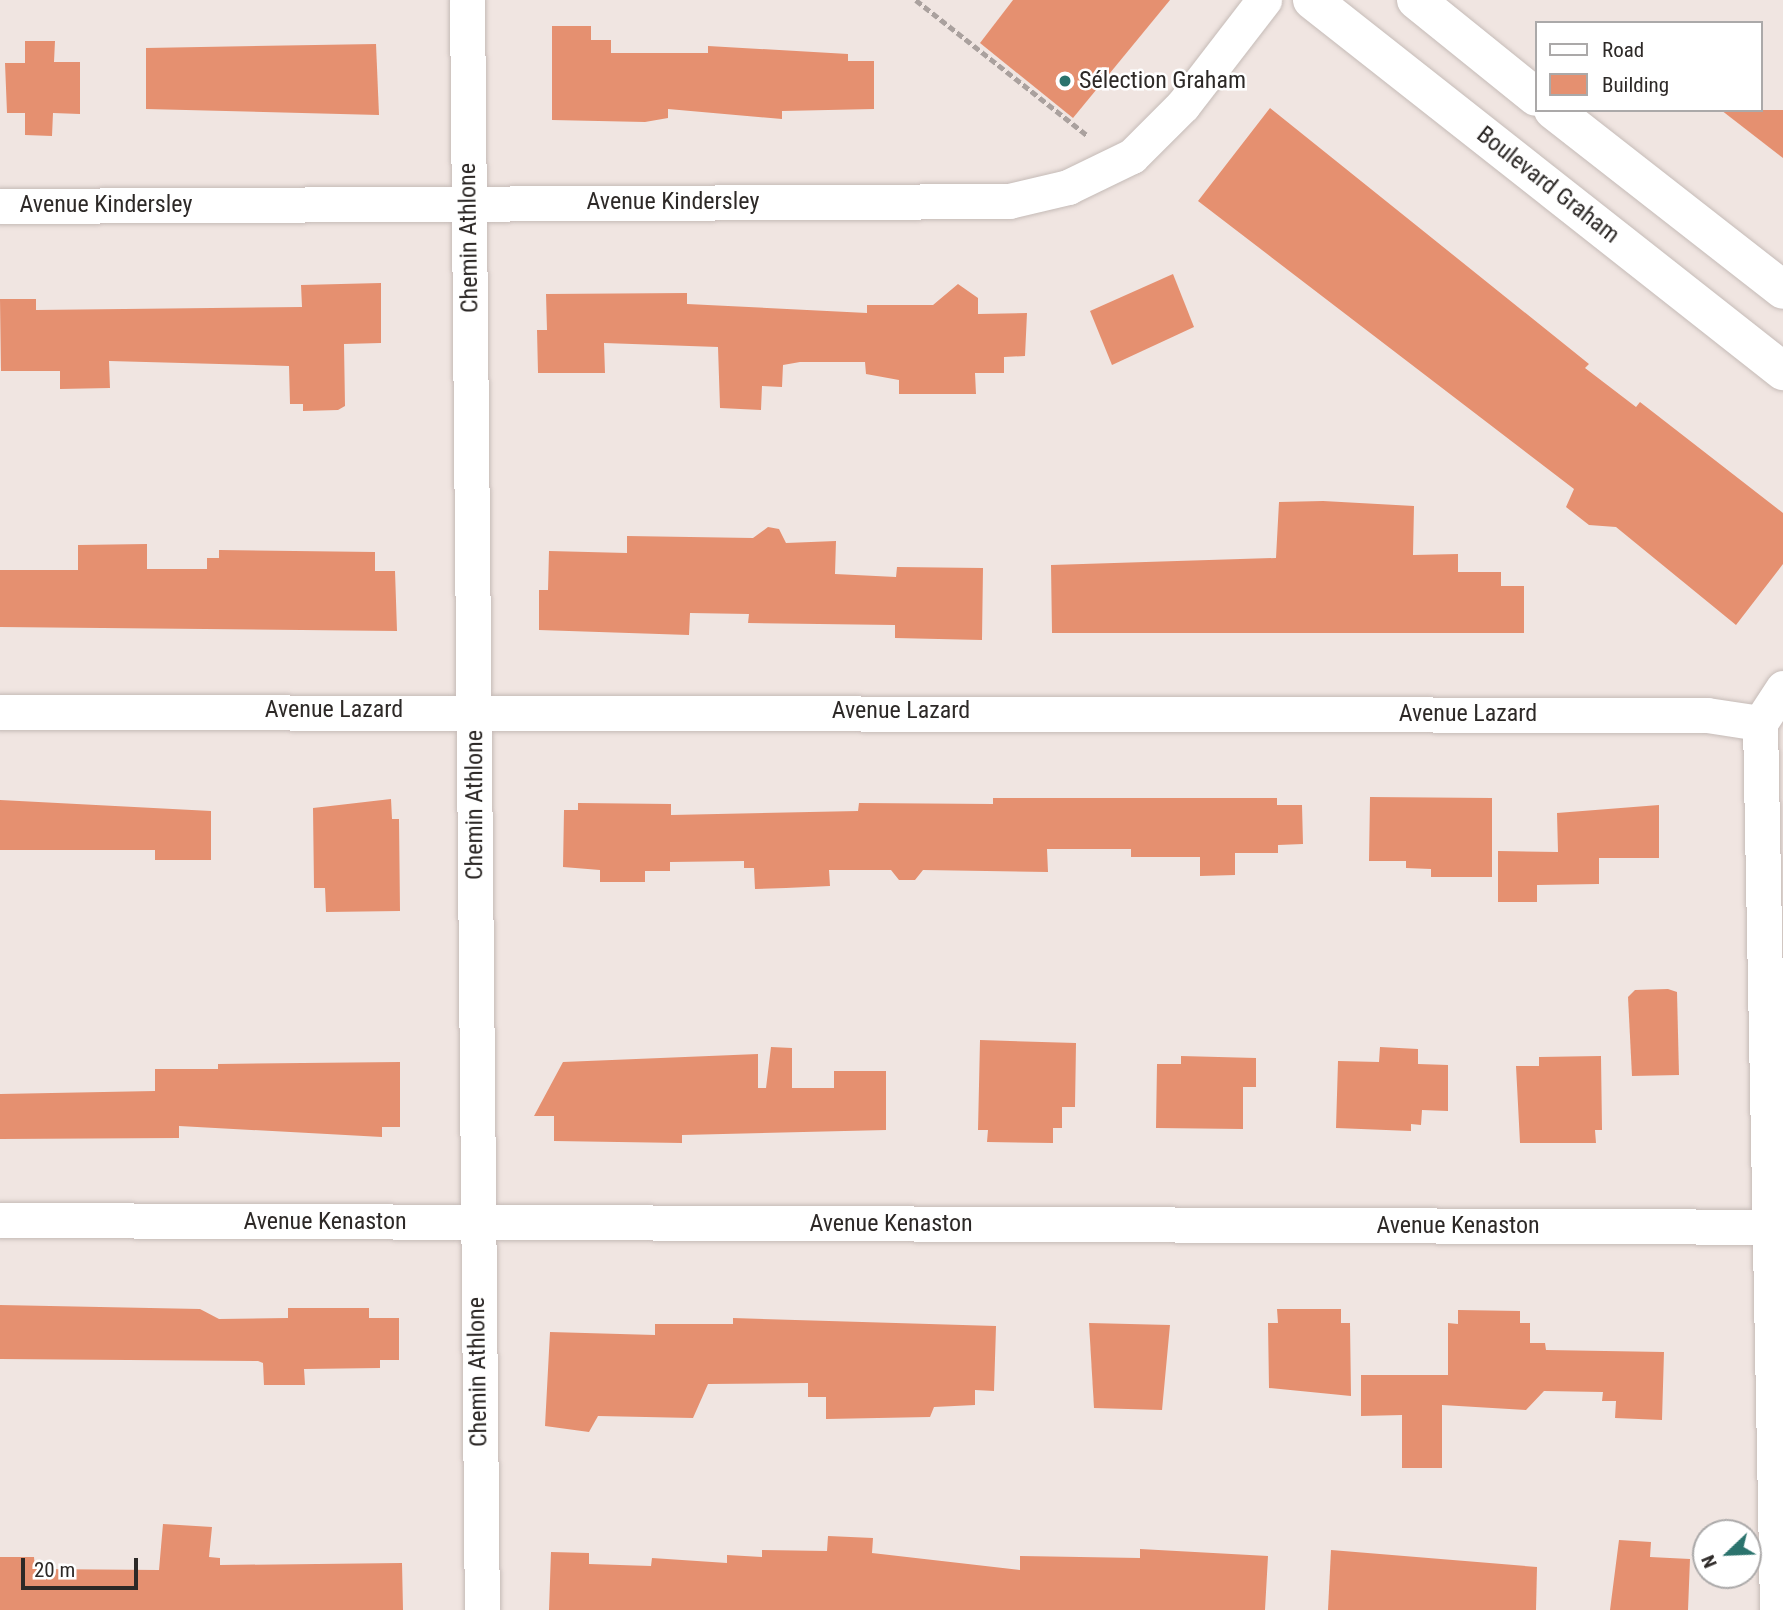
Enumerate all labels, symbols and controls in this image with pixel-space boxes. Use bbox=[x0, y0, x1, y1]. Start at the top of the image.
legend bbox=[1534, 21, 1762, 112]
text: Road bbox=[1602, 38, 1644, 62]
place label: Sélection Graham bbox=[1079, 67, 1246, 95]
marker: Sélection Graham bbox=[1057, 73, 1073, 89]
text: Building bbox=[1602, 73, 1669, 97]
street label: Boulevard Graham bbox=[1471, 120, 1625, 250]
street label: Chemin Athlone bbox=[453, 163, 485, 313]
street label: Avenue Kindersley bbox=[587, 188, 759, 216]
street label: Avenue Kindersley bbox=[20, 191, 192, 219]
street label: Avenue Lazard bbox=[265, 696, 403, 724]
street label: Avenue Lazard bbox=[832, 697, 970, 725]
street label: Avenue Lazard bbox=[1399, 700, 1537, 728]
street label: Chemin Athlone bbox=[461, 730, 489, 880]
street label: Avenue Kenaston bbox=[243, 1208, 407, 1236]
street label: Avenue Kenaston bbox=[809, 1210, 973, 1238]
street label: Avenue Kenaston bbox=[1376, 1212, 1540, 1240]
street label: Chemin Athlone bbox=[462, 1297, 494, 1447]
north arrow bbox=[1692, 1519, 1762, 1589]
scale bar bbox=[24, 1544, 142, 1588]
text: N bbox=[1696, 1552, 1722, 1571]
text: 20 m bbox=[34, 1558, 75, 1582]

